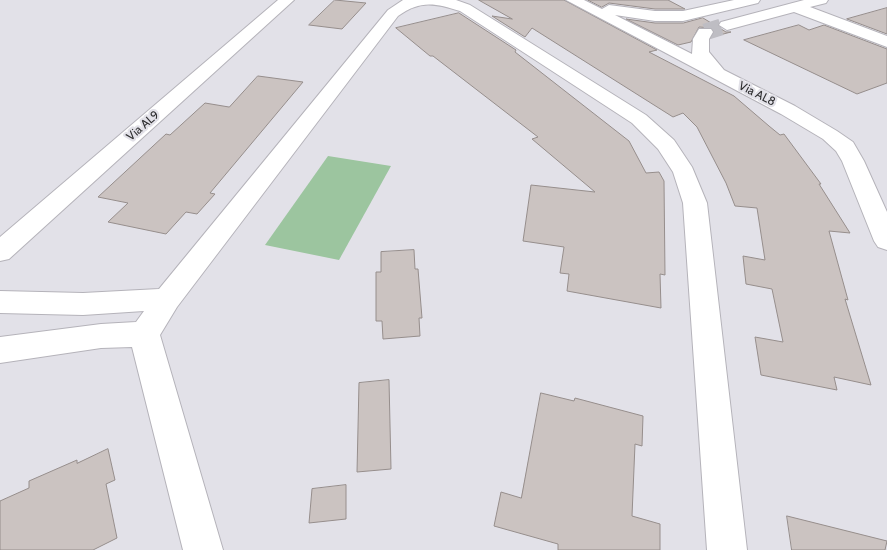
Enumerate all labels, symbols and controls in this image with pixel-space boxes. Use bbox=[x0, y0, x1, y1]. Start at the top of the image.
street label: Via AL8 bbox=[736, 79, 778, 109]
street label: Via AL9 bbox=[124, 108, 162, 144]

